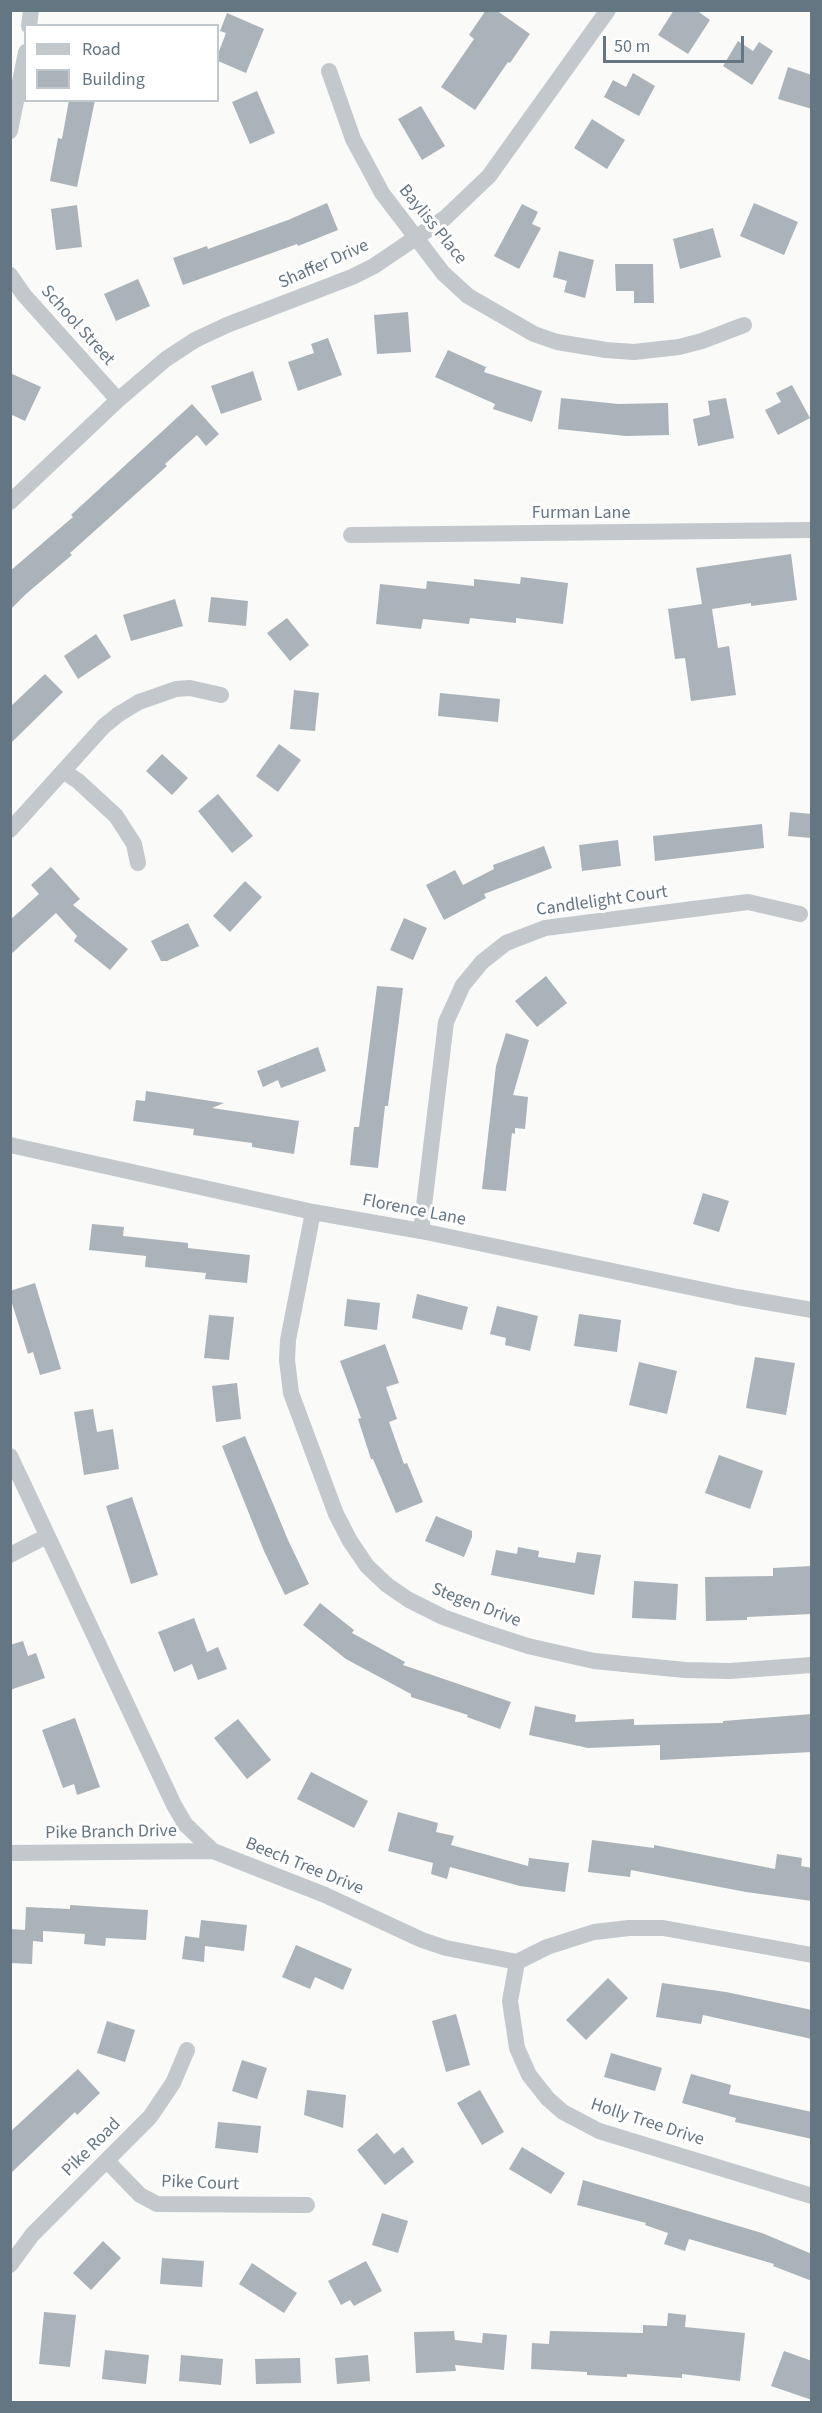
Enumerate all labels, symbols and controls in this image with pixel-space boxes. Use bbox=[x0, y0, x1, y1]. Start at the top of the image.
legend bbox=[24, 24, 219, 102]
scale bar bbox=[606, 24, 747, 62]
text: 50 m bbox=[614, 34, 650, 59]
text: Road bbox=[82, 37, 121, 62]
text: Building bbox=[82, 67, 145, 92]
street label: Bayliss Place bbox=[393, 181, 471, 269]
street label: Shaffer Drive bbox=[276, 236, 372, 294]
street label: School Street bbox=[35, 281, 119, 371]
street label: Furman Lane bbox=[532, 503, 630, 525]
street label: Candlelight Court bbox=[535, 882, 669, 922]
street label: Florence Lane bbox=[360, 1190, 468, 1232]
street label: Stegen Drive bbox=[428, 1579, 524, 1633]
street label: Pike Branch Drive bbox=[45, 1821, 177, 1845]
street label: Beech Tree Drive bbox=[242, 1834, 366, 1900]
street label: Holly Tree Drive bbox=[588, 2094, 706, 2152]
street label: Pike Road bbox=[58, 2114, 126, 2182]
street label: Pike Court bbox=[161, 2172, 239, 2196]

